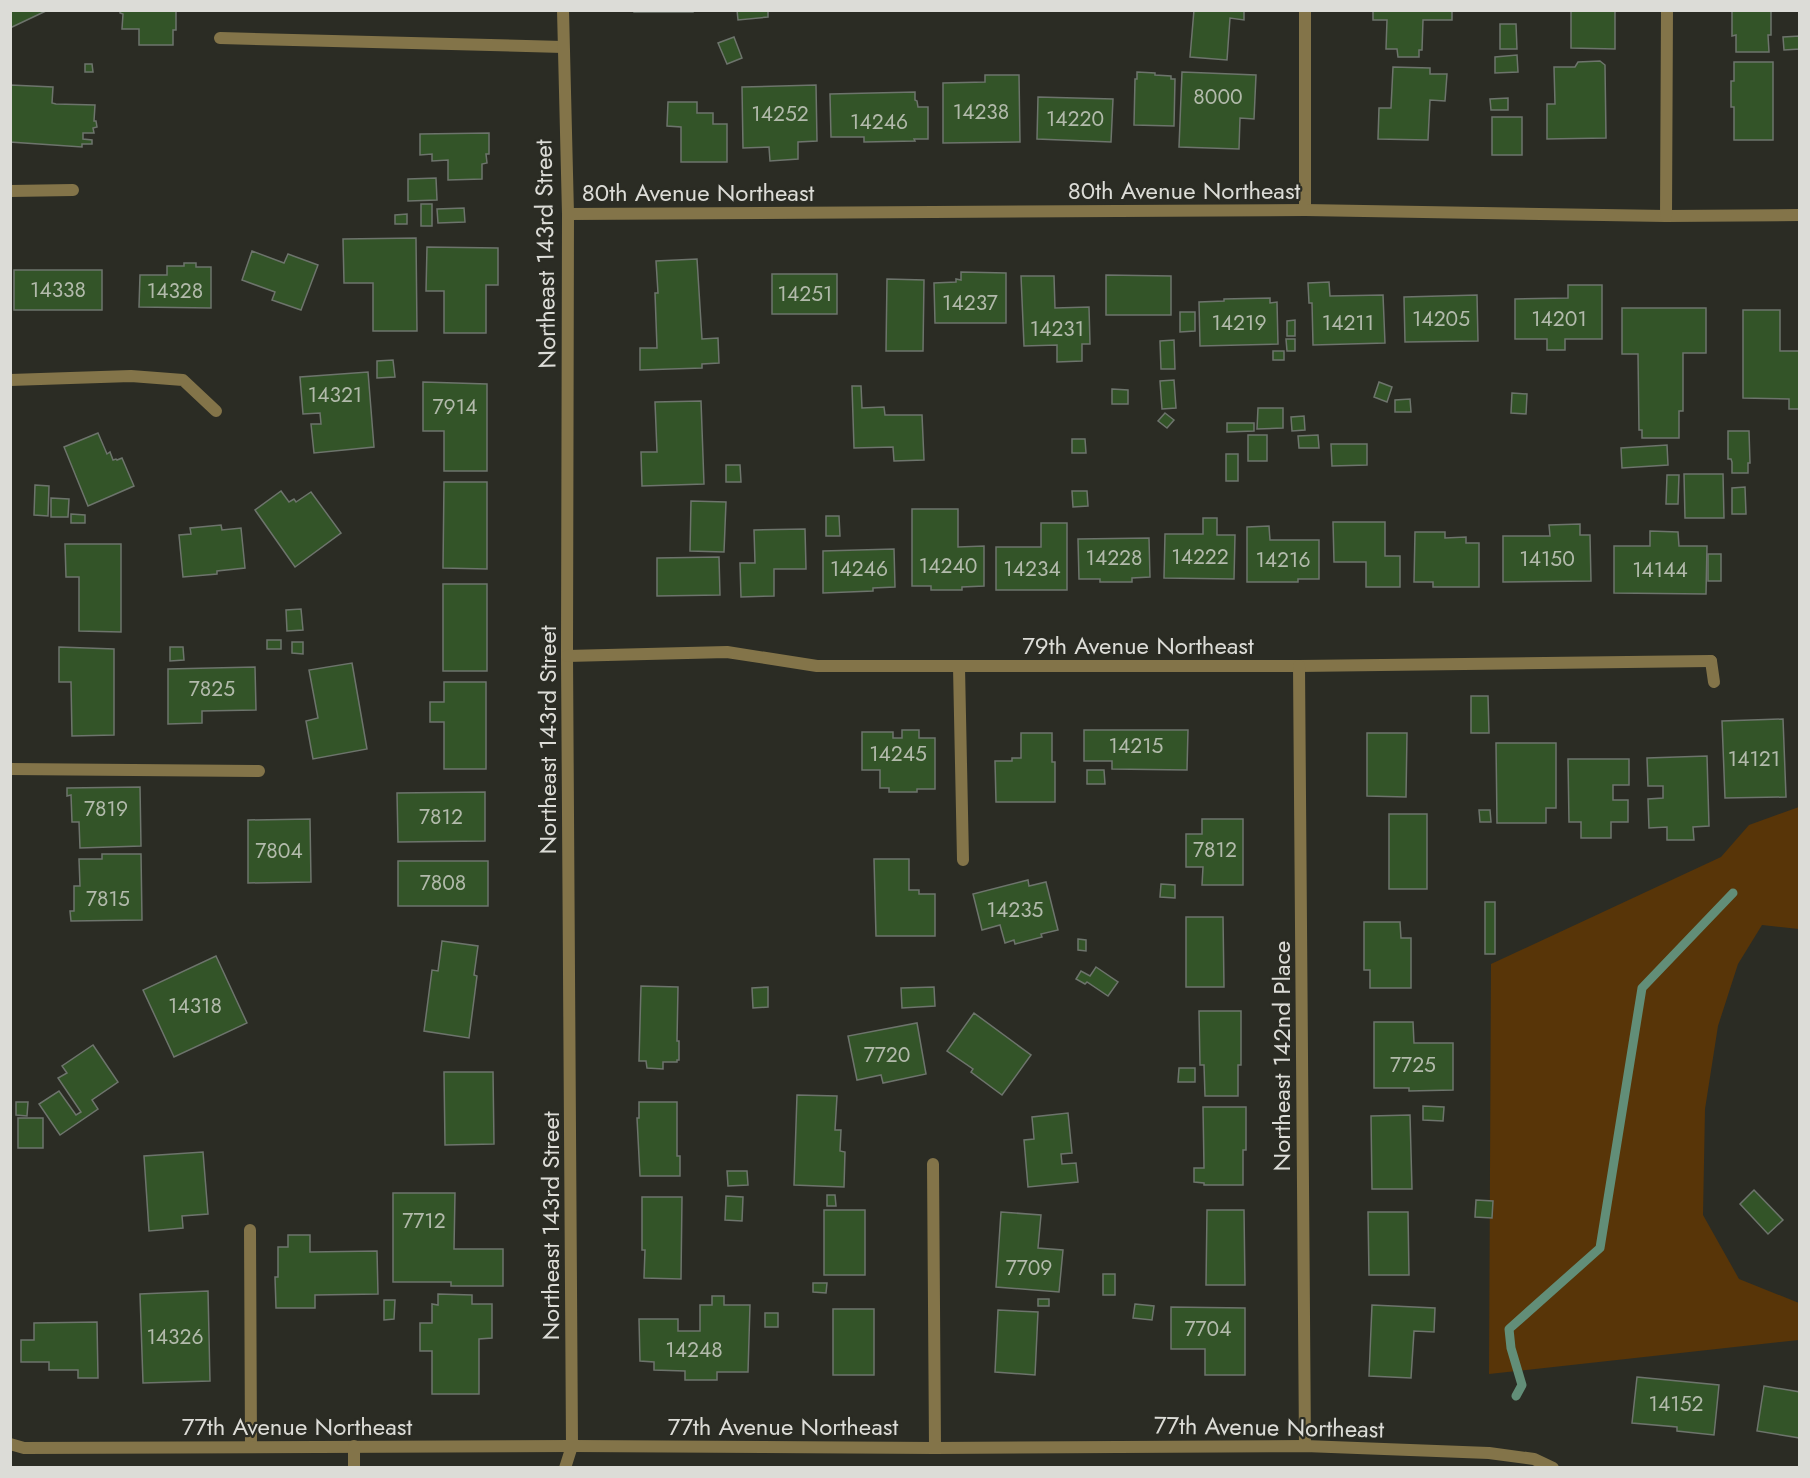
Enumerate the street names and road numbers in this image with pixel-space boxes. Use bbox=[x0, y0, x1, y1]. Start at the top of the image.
street label: Northeast 143rd Street bbox=[525, 139, 564, 369]
street label: 80th Avenue Northeast bbox=[1068, 173, 1301, 208]
street label: 80th Avenue Northeast bbox=[582, 175, 815, 210]
street label: Northeast 143rd Street bbox=[530, 625, 565, 855]
street label: 79th Avenue Northeast bbox=[1022, 628, 1254, 663]
street label: Northeast 142nd Place bbox=[1264, 941, 1299, 1171]
street label: Northeast 143rd Street bbox=[533, 1111, 568, 1341]
street label: 77th Avenue Northeast bbox=[1154, 1407, 1385, 1447]
street label: 77th Avenue Northeast bbox=[182, 1409, 412, 1444]
street label: 77th Avenue Northeast bbox=[668, 1409, 898, 1444]

